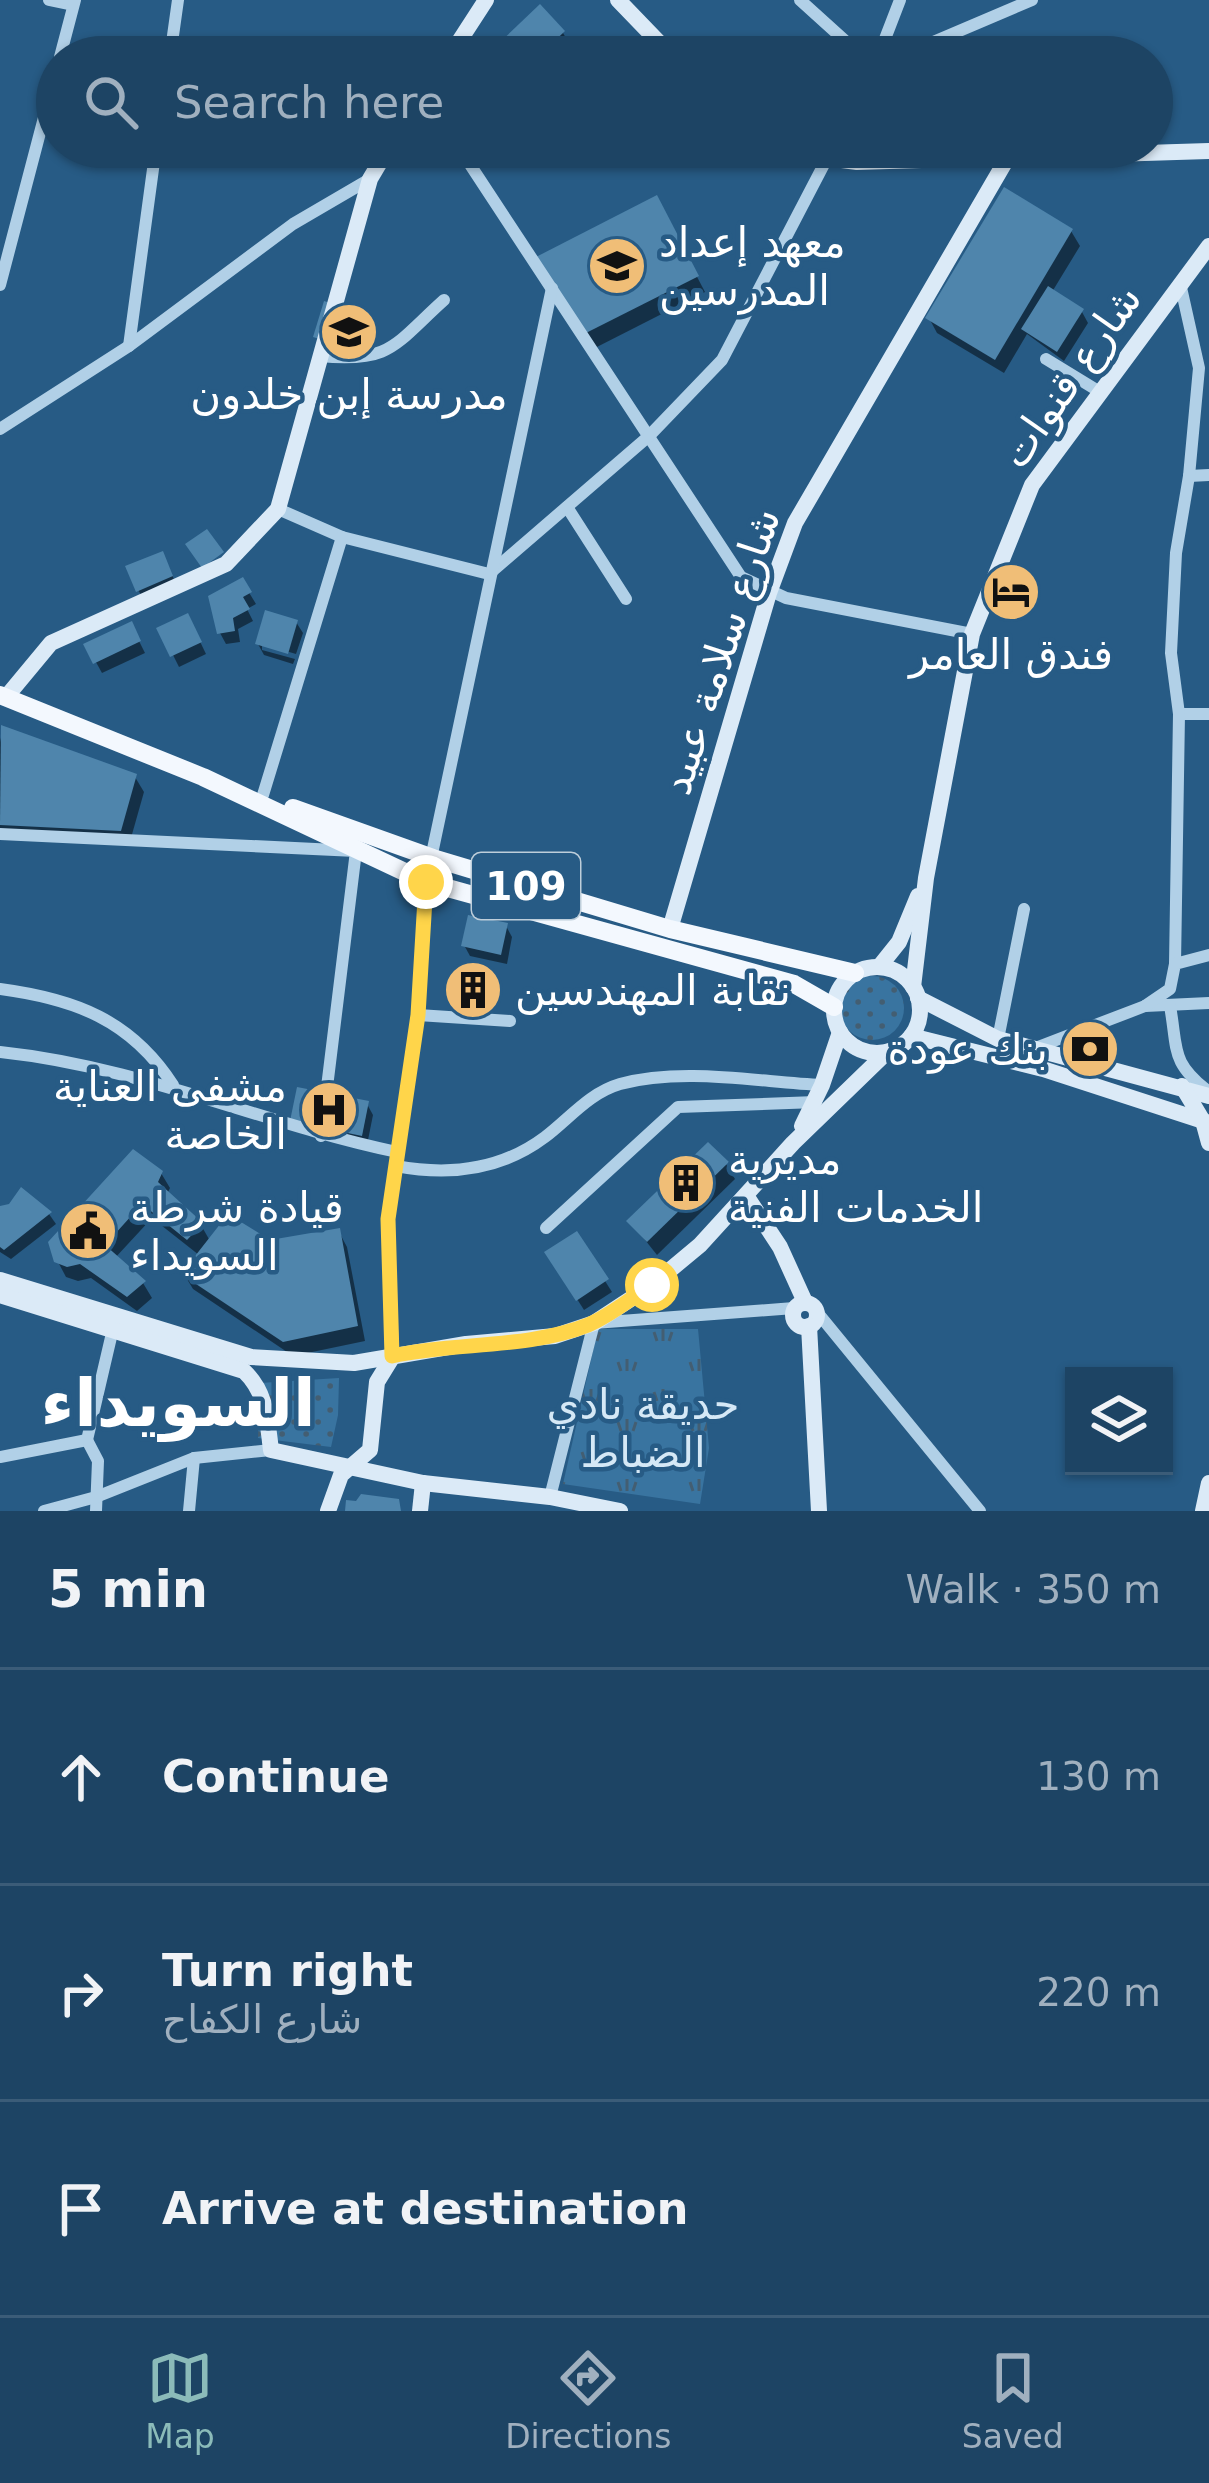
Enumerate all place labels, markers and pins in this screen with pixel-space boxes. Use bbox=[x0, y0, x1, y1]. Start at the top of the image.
place label: معهد إعداد المدرسين bbox=[659, 218, 846, 315]
school or university icon: معهد إعداد المدرسين bbox=[586, 235, 648, 297]
school or university icon: مدرسة إبن خلدون bbox=[318, 301, 380, 363]
place label: مدرسة إبن خلدون bbox=[190, 370, 508, 420]
hotel icon: فندق العامر bbox=[980, 561, 1042, 623]
place label: فندق العامر bbox=[907, 630, 1113, 679]
building icon: نقابة المهندسين bbox=[442, 959, 504, 1021]
place label: نقابة المهندسين bbox=[515, 966, 791, 1016]
bank icon: بنك عودة bbox=[1059, 1018, 1121, 1080]
place label: بنك عودة bbox=[887, 1025, 1048, 1074]
place label: مشفى العناية الخاصة bbox=[53, 1062, 287, 1159]
hospital icon: مشفى العناية الخاصة bbox=[298, 1079, 360, 1141]
place label: مديرية الخدمات الفنية bbox=[728, 1135, 983, 1232]
building icon: مديرية الخدمات الفنية bbox=[655, 1152, 717, 1214]
place label: قيادة شرطة السويداء bbox=[130, 1183, 344, 1280]
public building icon: قيادة شرطة السويداء bbox=[57, 1200, 119, 1262]

